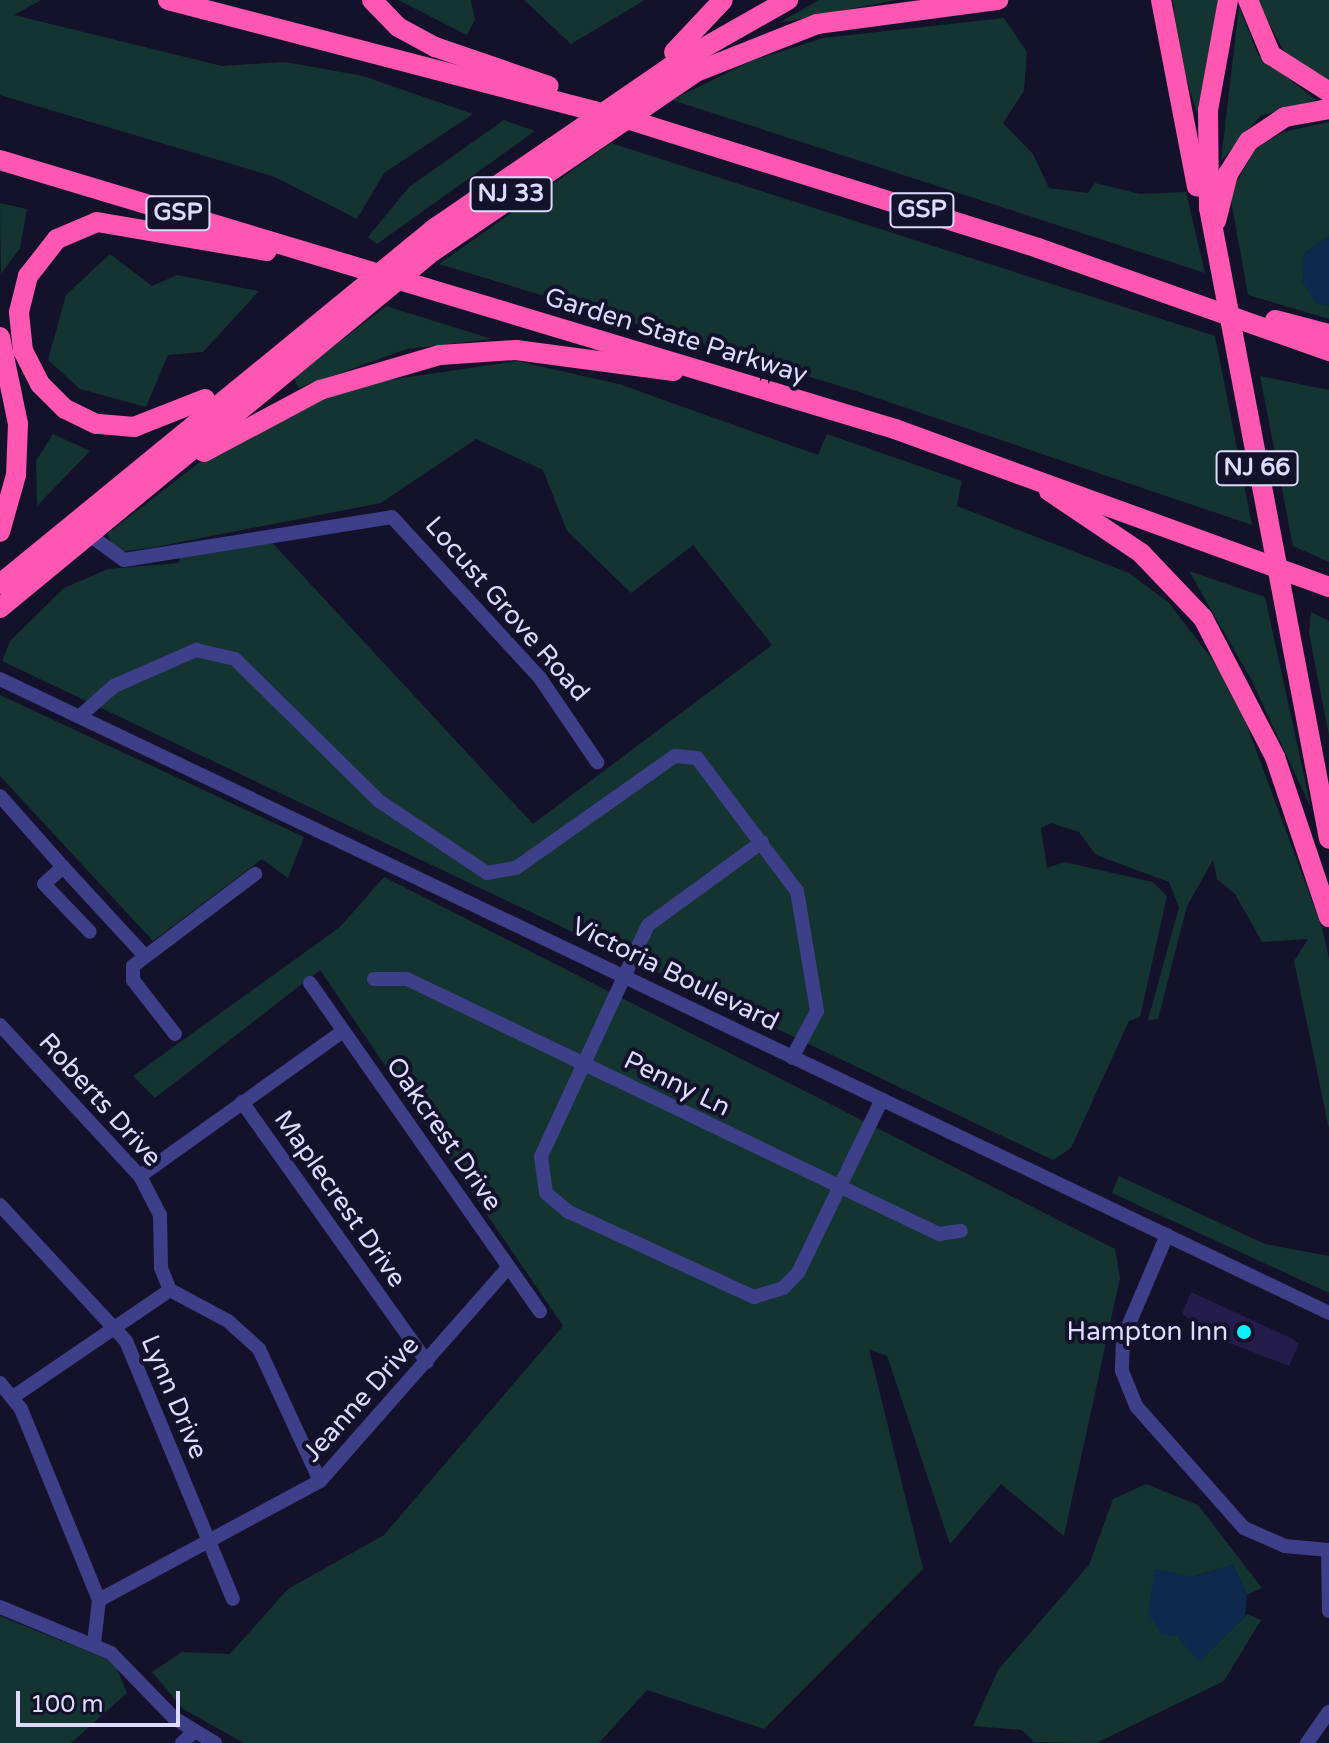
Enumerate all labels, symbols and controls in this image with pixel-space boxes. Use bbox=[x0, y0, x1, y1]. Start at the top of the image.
road number: NJ 33 bbox=[469, 174, 553, 214]
road number: GSP bbox=[888, 190, 956, 230]
road number: GSP bbox=[144, 193, 212, 233]
street label: Garden State Parkway bbox=[541, 281, 811, 391]
road number: NJ 66 bbox=[1215, 448, 1299, 488]
street label: Locust Grove Road bbox=[418, 510, 596, 708]
street label: Victoria Boulevard bbox=[566, 910, 784, 1038]
street label: Roberts Drive bbox=[32, 1027, 168, 1173]
street label: Penny Ln bbox=[619, 1045, 735, 1123]
street label: Oakcrest Drive bbox=[379, 1051, 509, 1217]
street label: Maplecrest Drive bbox=[267, 1105, 413, 1293]
place label: Hampton Inn bbox=[1067, 1316, 1228, 1348]
marker: Hampton Inn bbox=[1235, 1323, 1253, 1341]
street label: Lynn Drive bbox=[134, 1330, 214, 1464]
street label: Jeanne Drive bbox=[296, 1330, 426, 1468]
scale bar bbox=[20, 1675, 184, 1725]
text: 100 m bbox=[30, 1690, 104, 1719]

